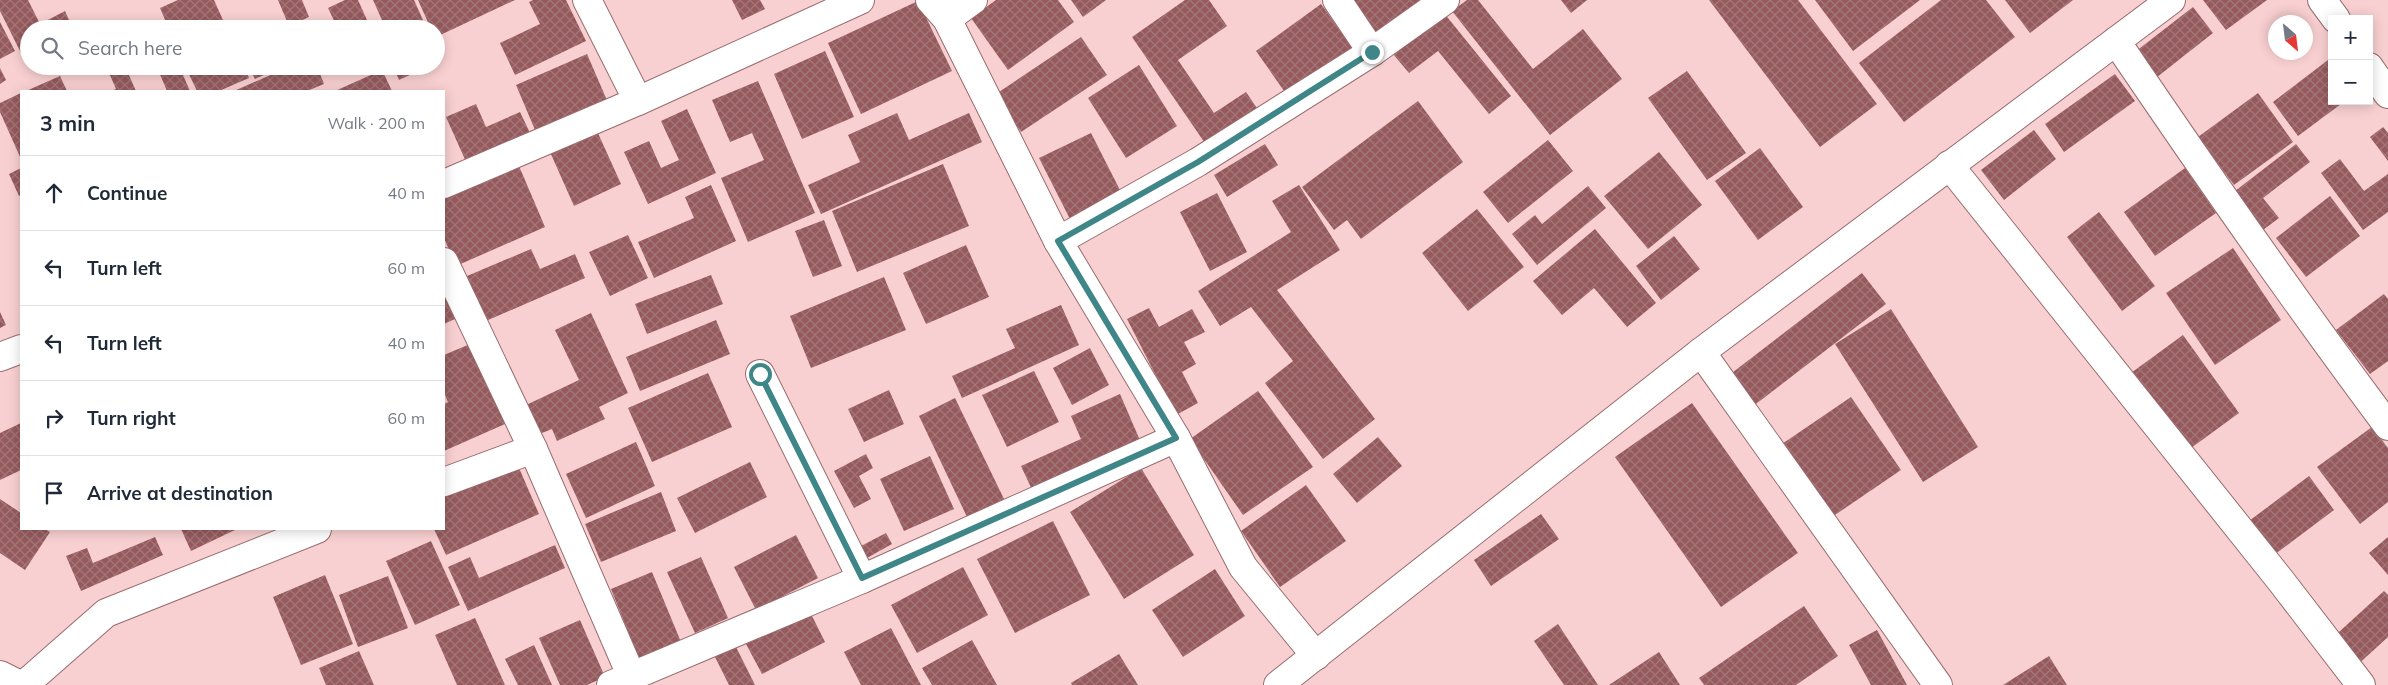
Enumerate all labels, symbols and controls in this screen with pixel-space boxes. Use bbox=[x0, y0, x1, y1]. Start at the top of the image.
north arrow bbox=[2268, 15, 2313, 60]
map controls bbox=[2328, 15, 2373, 105]
button: + bbox=[2328, 15, 2373, 60]
search box bbox=[20, 20, 445, 75]
icon: search bbox=[38, 34, 66, 62]
text: Search here bbox=[78, 36, 182, 60]
route end bbox=[1361, 41, 1384, 64]
button: − bbox=[2328, 60, 2373, 105]
text: 3 min bbox=[40, 110, 95, 136]
text: Walk · 200 m bbox=[327, 113, 425, 133]
icon: ahead bbox=[40, 179, 68, 207]
text: Continue bbox=[87, 181, 167, 205]
text: 40 m bbox=[388, 183, 425, 203]
icon: left bbox=[40, 254, 68, 282]
text: Turn left bbox=[87, 256, 162, 280]
text: 60 m bbox=[388, 258, 425, 278]
icon: left bbox=[40, 329, 68, 357]
text: Turn left bbox=[87, 331, 162, 355]
text: 40 m bbox=[388, 333, 425, 353]
route start bbox=[749, 363, 772, 386]
icon: right bbox=[40, 404, 68, 432]
text: Turn right bbox=[87, 406, 176, 430]
text: 60 m bbox=[388, 408, 425, 428]
icon: arrive bbox=[40, 479, 68, 507]
text: Arrive at destination bbox=[87, 481, 273, 505]

